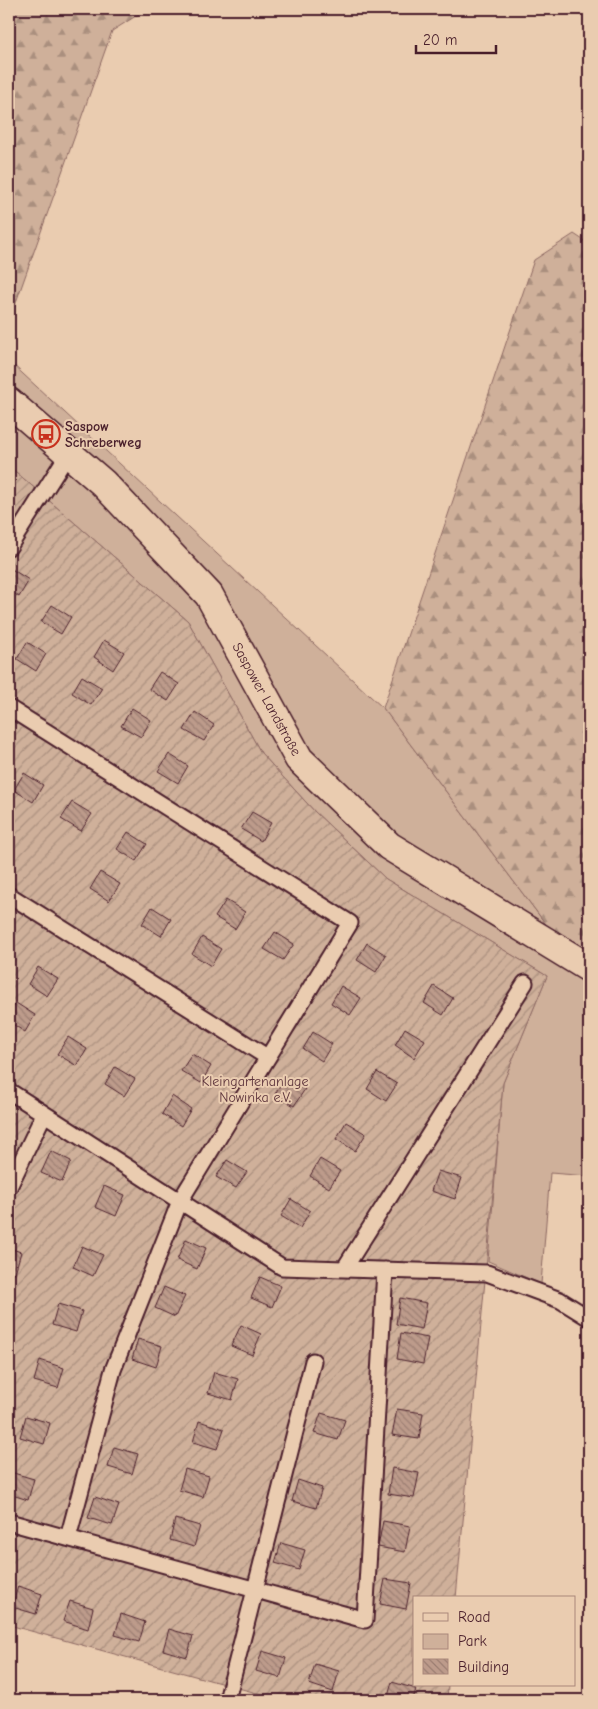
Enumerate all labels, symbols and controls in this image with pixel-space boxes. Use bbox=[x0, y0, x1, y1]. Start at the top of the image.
scale bar bbox=[416, 22, 496, 54]
text: 20 m bbox=[423, 31, 457, 49]
place label: Saspow Schreberweg bbox=[65, 418, 142, 451]
bus stop icon: Saspow Schreberweg bbox=[31, 419, 61, 449]
street label: Saspower Landstraße bbox=[228, 640, 305, 759]
park label: Kleingartenanlage Nowinka e.V. bbox=[201, 1073, 309, 1106]
legend bbox=[413, 1596, 576, 1686]
text: Road bbox=[458, 1608, 490, 1626]
text: Park bbox=[458, 1632, 487, 1650]
text: Building bbox=[458, 1658, 509, 1676]

